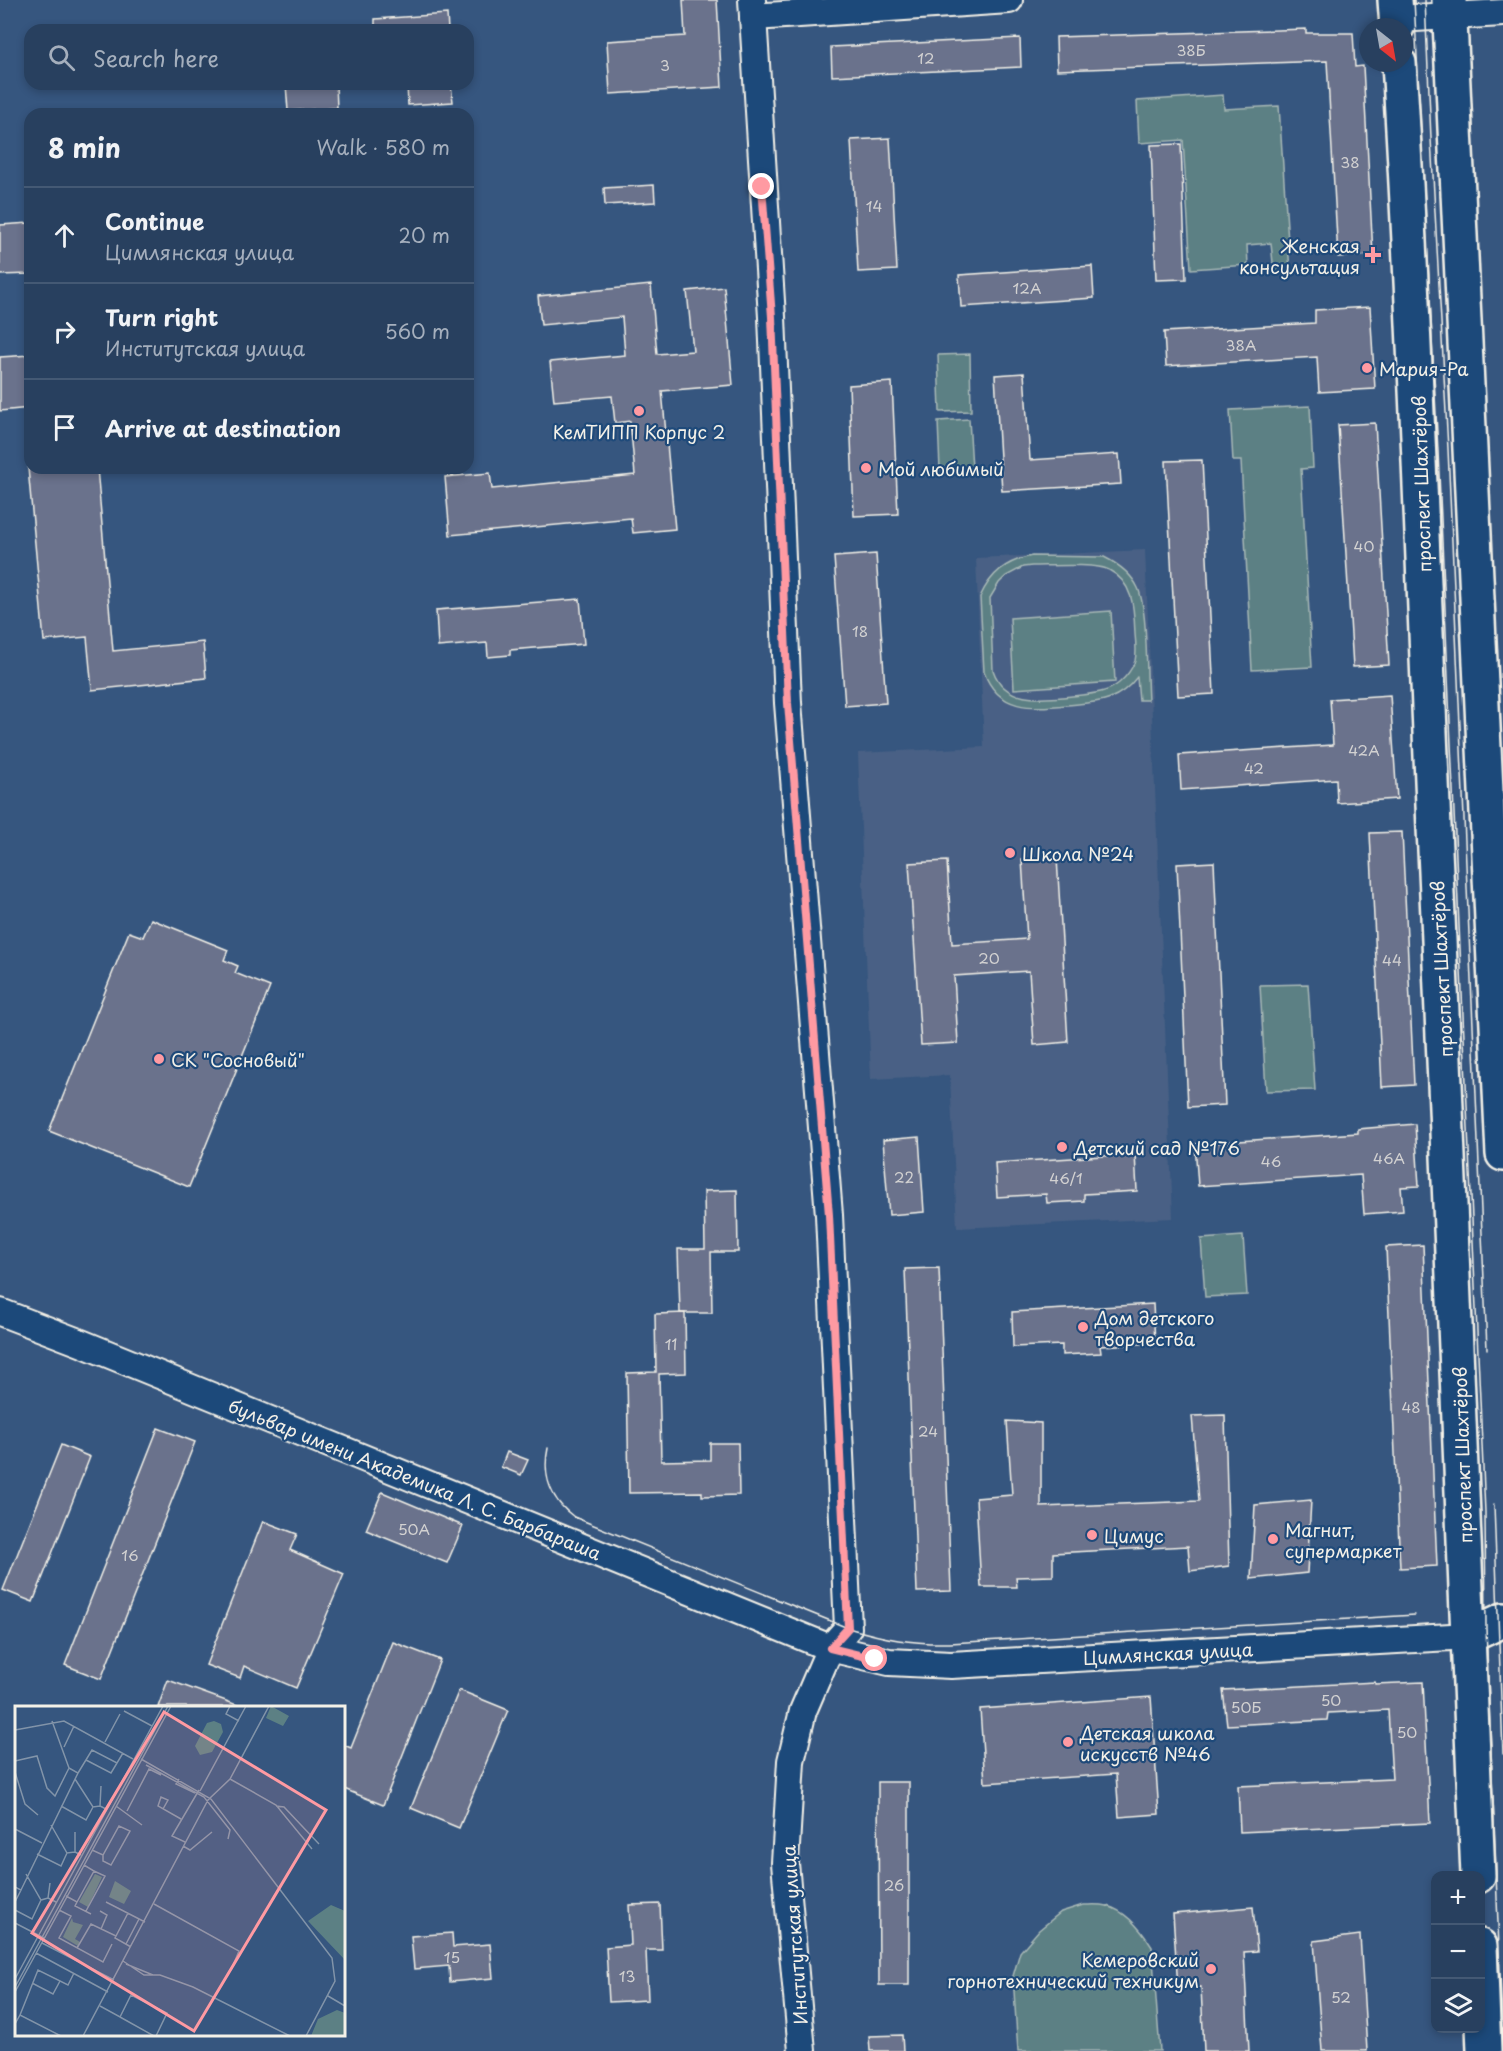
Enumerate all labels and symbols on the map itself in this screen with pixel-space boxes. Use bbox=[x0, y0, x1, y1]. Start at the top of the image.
north arrow bbox=[1359, 18, 1413, 72]
house number: 38Б bbox=[1176, 38, 1206, 61]
house number: 12 bbox=[917, 46, 935, 69]
house number: 3 bbox=[660, 53, 670, 76]
house number: 38 bbox=[1340, 150, 1360, 173]
route end bbox=[748, 173, 774, 199]
house number: 14 bbox=[866, 194, 882, 217]
place label: Женская консультация bbox=[1239, 232, 1360, 280]
marker: Женская консультация bbox=[1364, 246, 1382, 264]
house number: 12А bbox=[1013, 276, 1041, 299]
house number: 38А bbox=[1226, 333, 1256, 356]
place label: Мария-Ра bbox=[1379, 355, 1469, 382]
marker: Мария-Ра bbox=[1360, 361, 1374, 375]
street label: проспект Шахтёров bbox=[1404, 395, 1438, 573]
marker: КемТИПП Корпус 2 bbox=[632, 404, 646, 418]
place label: КемТИПП Корпус 2 bbox=[553, 418, 725, 445]
place label: Мой любимый bbox=[878, 455, 1004, 482]
marker: Мой любимый bbox=[859, 461, 873, 475]
house number: 40 bbox=[1354, 534, 1374, 557]
house number: 18 bbox=[852, 619, 868, 642]
house number: 42А bbox=[1348, 738, 1380, 761]
house number: 42 bbox=[1244, 756, 1264, 779]
place label: Школа №24 bbox=[1022, 840, 1134, 867]
marker: Школа №24 bbox=[1003, 846, 1017, 860]
street label: проспект Шахтёров bbox=[1423, 880, 1459, 1058]
house number: 20 bbox=[978, 946, 1000, 969]
house number: 44 bbox=[1382, 948, 1402, 971]
place label: СК "Сосновый" bbox=[171, 1046, 305, 1073]
marker: СК "Сосновый" bbox=[152, 1052, 166, 1066]
place label: Детский сад №176 bbox=[1073, 1134, 1240, 1161]
marker: Детский сад №176 bbox=[1055, 1140, 1069, 1154]
house number: 46А bbox=[1373, 1146, 1405, 1169]
house number: 46 bbox=[1261, 1149, 1281, 1172]
house number: 22 bbox=[894, 1165, 914, 1188]
house number: 46/1 bbox=[1049, 1166, 1083, 1189]
place label: Дом детского творчества bbox=[1094, 1304, 1215, 1352]
marker: Дом детского творчества bbox=[1076, 1320, 1090, 1334]
house number: 11 bbox=[665, 1332, 677, 1355]
street label: проспект Шахтёров bbox=[1445, 1366, 1479, 1544]
street label: бульвар имени Академика Л. С. Барбараша bbox=[225, 1392, 606, 1567]
house number: 48 bbox=[1401, 1395, 1421, 1418]
house number: 24 bbox=[918, 1419, 938, 1442]
place label: Магнит, супермаркет bbox=[1285, 1516, 1402, 1564]
house number: 50А bbox=[398, 1517, 430, 1540]
place label: Цимус bbox=[1104, 1522, 1164, 1549]
marker: Цимус bbox=[1085, 1528, 1099, 1542]
marker: Магнит, супермаркет bbox=[1266, 1532, 1280, 1546]
house number: 16 bbox=[121, 1543, 139, 1566]
street label: Цимлянская улица bbox=[1082, 1635, 1254, 1671]
route start bbox=[861, 1645, 887, 1671]
house number: 50 bbox=[1321, 1688, 1341, 1711]
house number: 50Б bbox=[1231, 1695, 1261, 1718]
inset map bbox=[15, 1706, 345, 2036]
place label: Детская школа искусств №46 bbox=[1079, 1719, 1215, 1767]
house number: 50 bbox=[1397, 1720, 1417, 1743]
marker: Детская школа искусств №46 bbox=[1061, 1735, 1075, 1749]
street label: Институтская улица bbox=[774, 1844, 814, 2026]
house number: 26 bbox=[884, 1873, 904, 1896]
house number: 15 bbox=[444, 1945, 460, 1968]
place label: Кемеровский горнотехнический техникум bbox=[947, 1946, 1199, 1994]
marker: Кемеровский горнотехнический техникум bbox=[1204, 1962, 1218, 1976]
house number: 13 bbox=[619, 1964, 635, 1987]
house number: 52 bbox=[1331, 1985, 1351, 2008]

